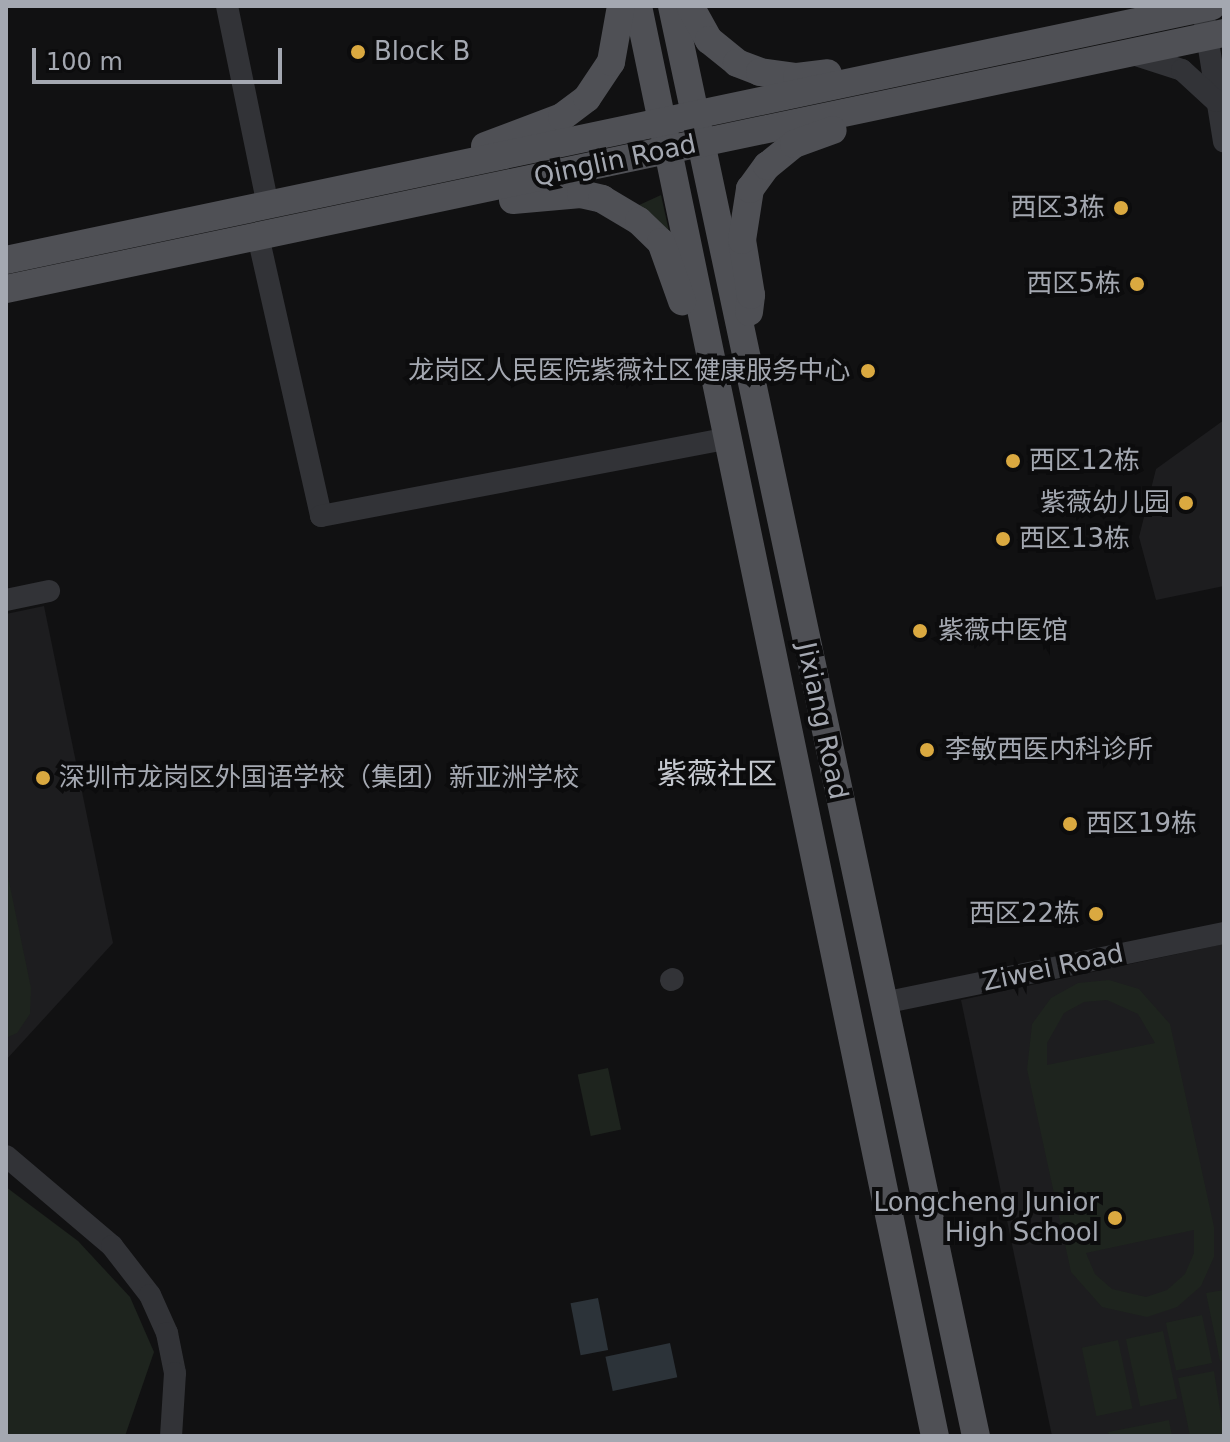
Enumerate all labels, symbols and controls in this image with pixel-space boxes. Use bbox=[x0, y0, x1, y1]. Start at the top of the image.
scale bar bbox=[36, 32, 286, 82]
place label: Block B bbox=[374, 36, 470, 68]
marker: Block B bbox=[349, 43, 367, 61]
text: 100 m bbox=[46, 48, 123, 76]
street label: Qinglin Road bbox=[531, 129, 699, 193]
place label: 西区3栋 bbox=[1010, 192, 1105, 224]
marker: 西区3栋 bbox=[1112, 199, 1130, 217]
place label: 西区5栋 bbox=[1026, 268, 1121, 300]
marker: 西区5栋 bbox=[1128, 275, 1146, 293]
place label: 龙岗区人民医院紫薇社区健康服务中心 bbox=[408, 355, 850, 387]
marker: 龙岗区人民医院紫薇社区健康服务中心 bbox=[857, 360, 879, 382]
place label: 西区12栋 bbox=[1029, 445, 1140, 477]
marker: 西区12栋 bbox=[1004, 452, 1022, 470]
place label: 紫薇幼儿园 bbox=[1040, 487, 1170, 519]
marker: 紫薇幼儿园 bbox=[1177, 494, 1195, 512]
place label: 西区13栋 bbox=[1019, 523, 1130, 555]
marker: 西区13栋 bbox=[994, 530, 1012, 548]
place label: 紫薇中医馆 bbox=[938, 615, 1068, 647]
marker: 紫薇中医馆 bbox=[909, 620, 931, 642]
street label: Jixiang Road bbox=[790, 640, 854, 802]
place label: 李敏西医内科诊所 bbox=[945, 734, 1153, 766]
marker: 李敏西医内科诊所 bbox=[916, 739, 938, 761]
district label: 紫薇社区 bbox=[657, 756, 777, 792]
place label: 深圳市龙岗区外国语学校（集团）新亚洲学校 bbox=[59, 762, 579, 794]
marker: 深圳市龙岗区外国语学校（集团）新亚洲学校 bbox=[34, 769, 52, 787]
place label: 西区19栋 bbox=[1086, 808, 1197, 840]
marker: 西区19栋 bbox=[1061, 815, 1079, 833]
place label: 西区22栋 bbox=[969, 898, 1080, 930]
marker: 西区22栋 bbox=[1087, 905, 1105, 923]
street label: Ziwei Road bbox=[980, 938, 1126, 998]
place label: Longcheng Junior High School bbox=[874, 1187, 1099, 1248]
marker: Longcheng Junior High School bbox=[1106, 1209, 1124, 1227]

